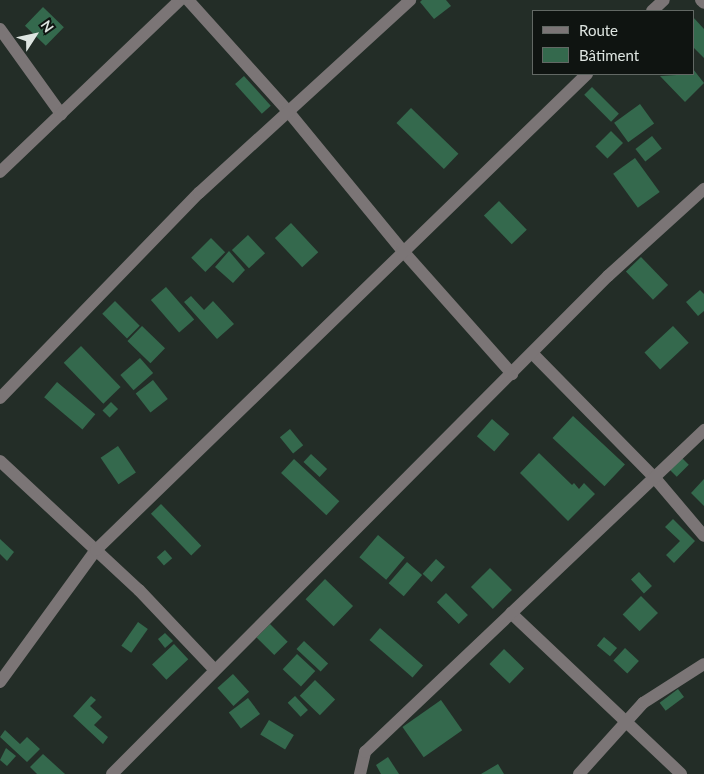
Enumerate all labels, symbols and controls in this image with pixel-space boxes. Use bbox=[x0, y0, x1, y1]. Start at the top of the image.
north arrow bbox=[10, 10, 60, 60]
legend bbox=[532, 10, 694, 75]
text: N bbox=[38, 17, 58, 35]
text: Route bbox=[579, 21, 618, 39]
text: Bâtiment bbox=[579, 46, 639, 64]

